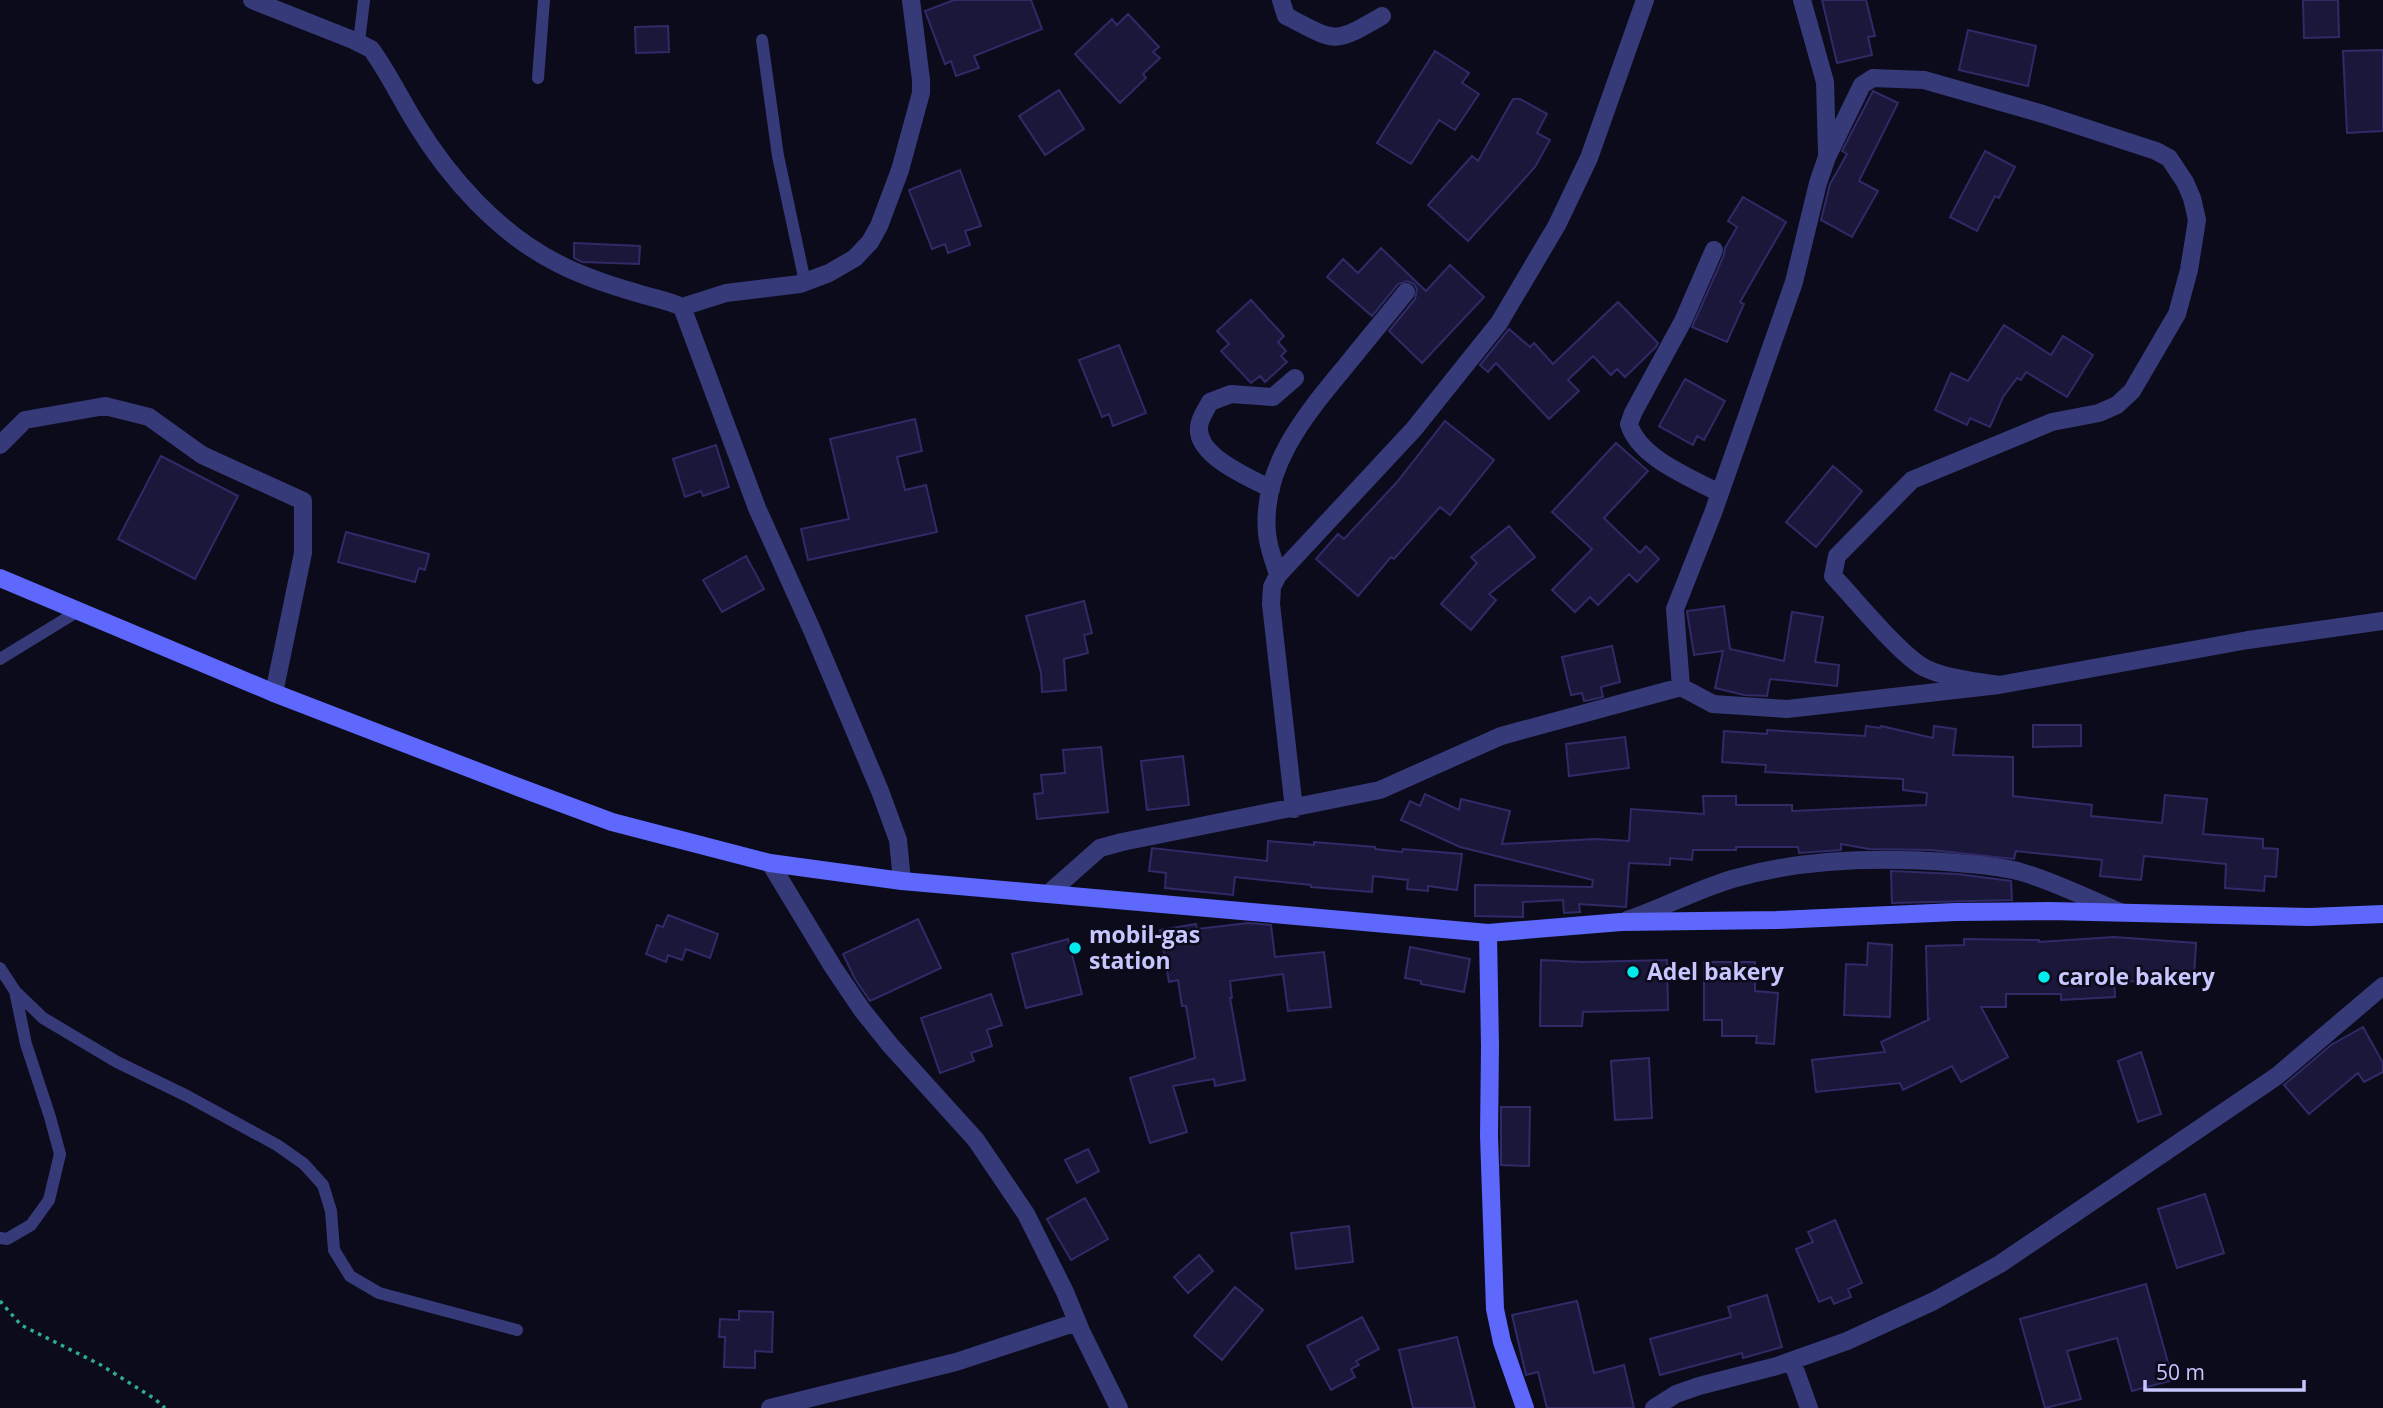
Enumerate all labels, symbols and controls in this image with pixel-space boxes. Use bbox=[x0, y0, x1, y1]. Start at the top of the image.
place label: mobil-gas station bbox=[1089, 918, 1200, 976]
marker: mobil-gas station bbox=[1067, 940, 1083, 956]
place label: Adel bakery bbox=[1647, 955, 1785, 987]
place label: carole bakery bbox=[2058, 960, 2216, 992]
marker: Adel bakery bbox=[1625, 964, 1641, 980]
marker: carole bakery bbox=[2036, 969, 2052, 985]
scale bar bbox=[2145, 1348, 2304, 1392]
text: 50 m bbox=[2156, 1358, 2205, 1386]

